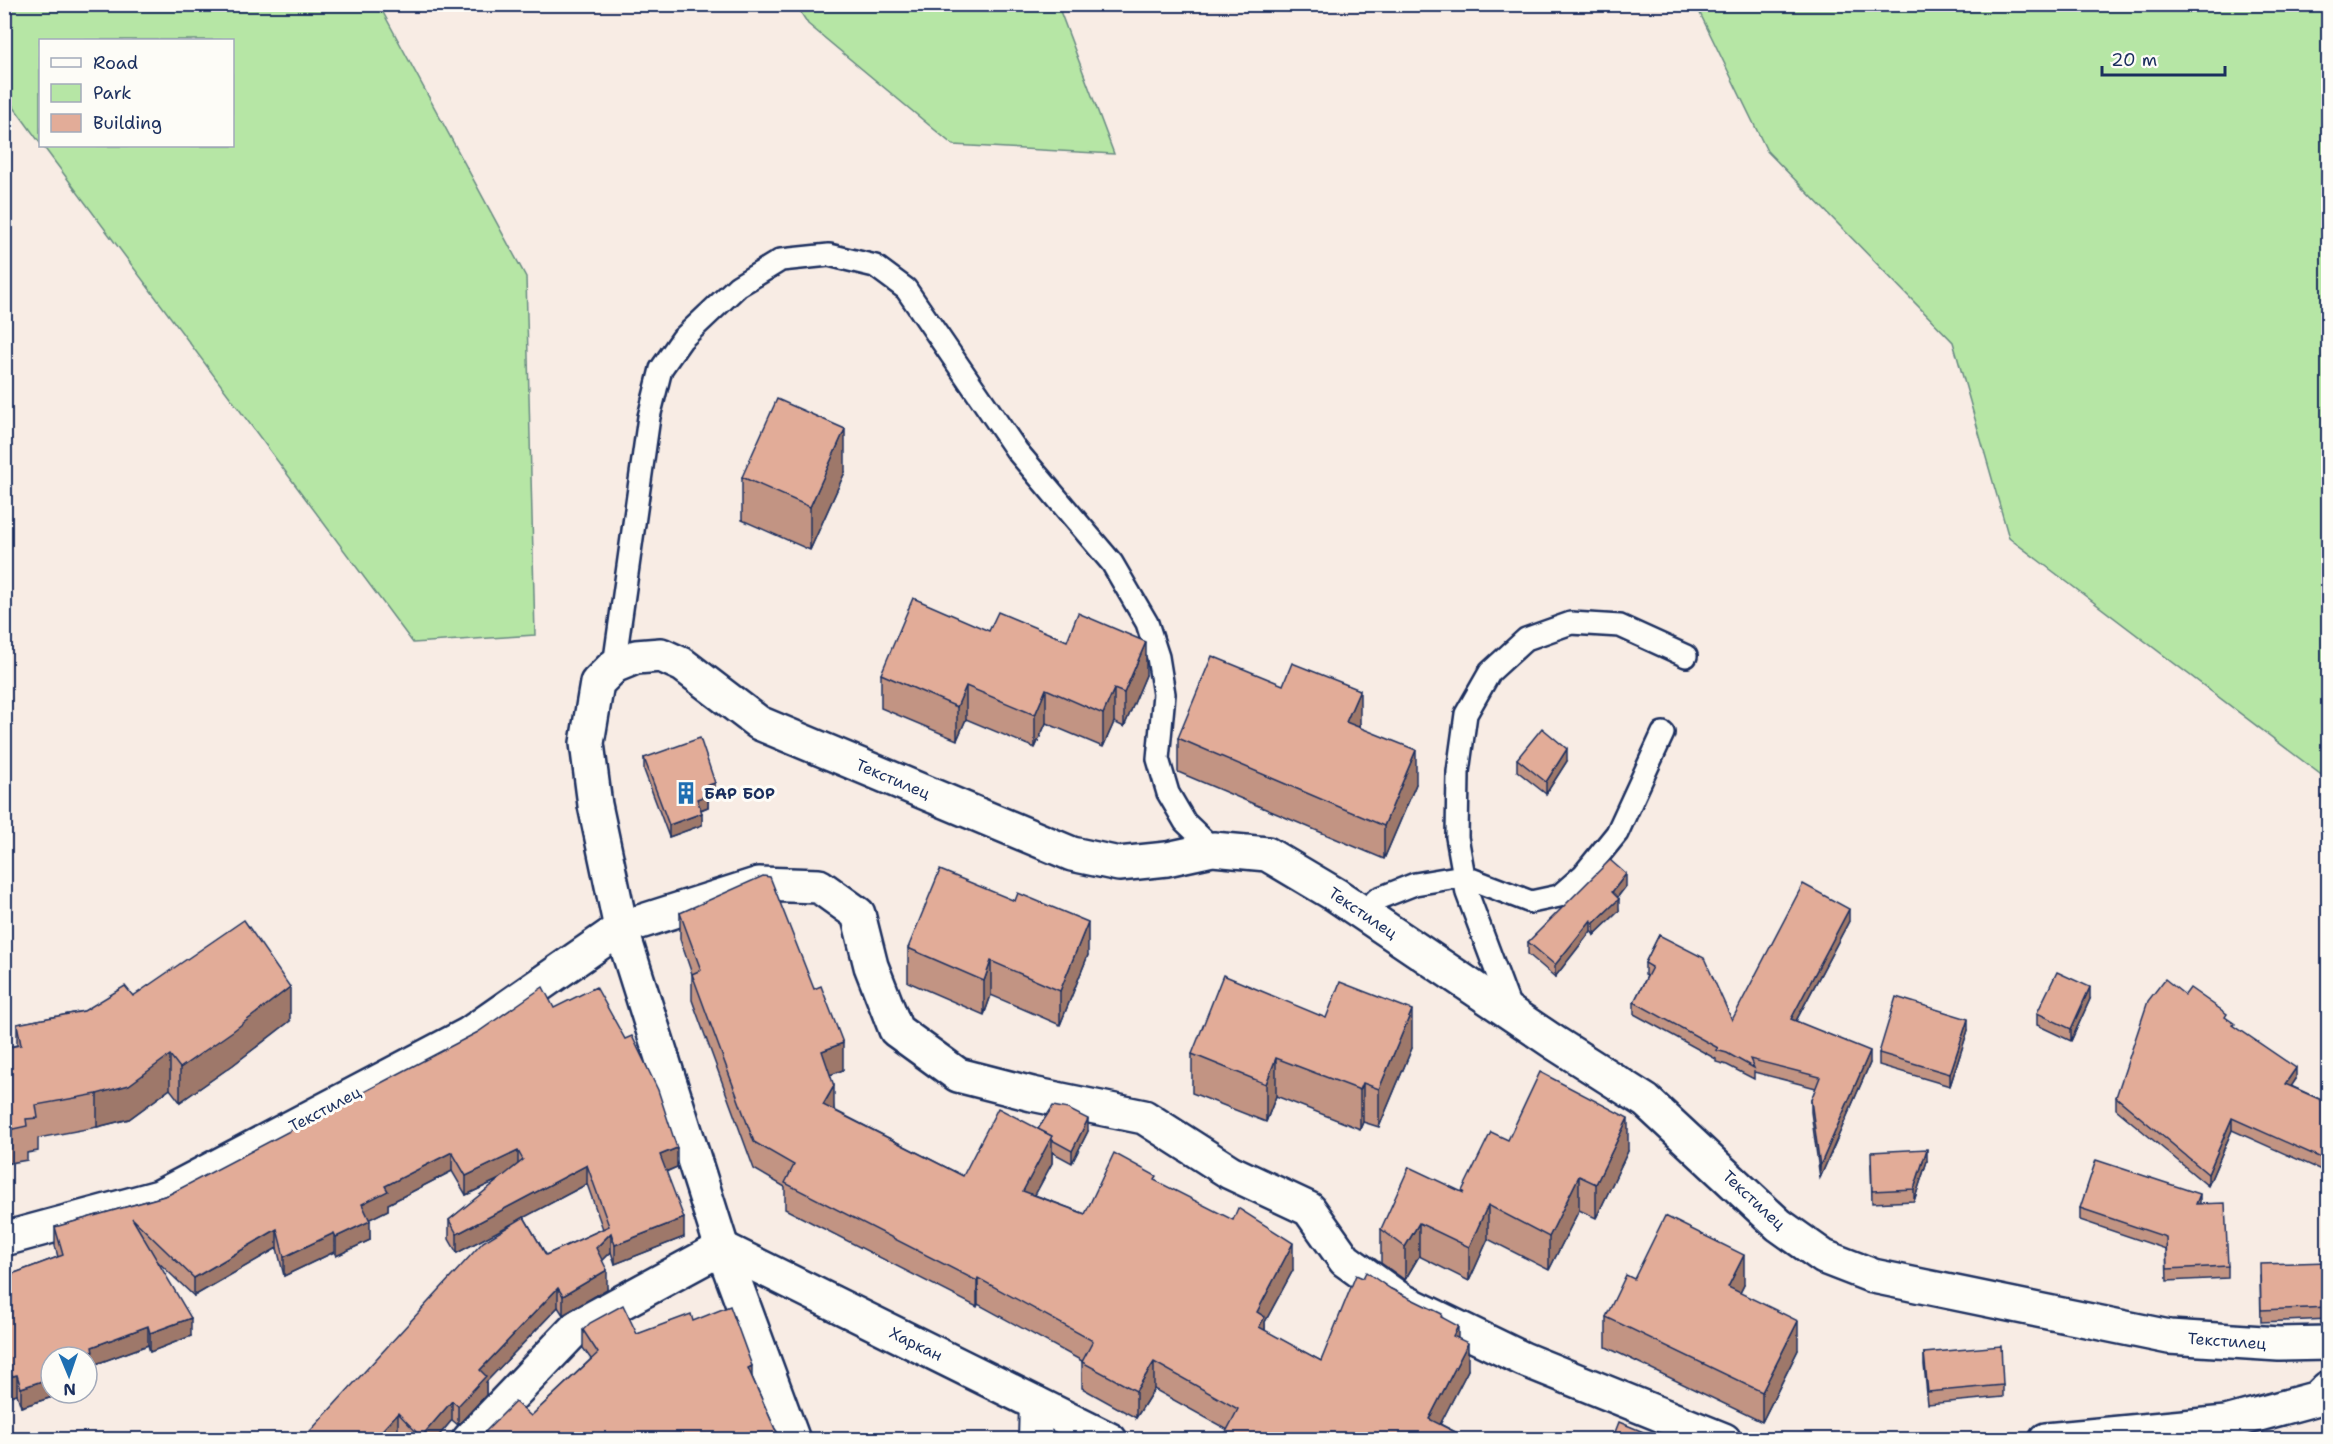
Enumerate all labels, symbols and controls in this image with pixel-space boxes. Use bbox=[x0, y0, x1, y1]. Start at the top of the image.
legend bbox=[39, 39, 234, 147]
scale bar bbox=[2102, 39, 2225, 77]
text: 20 m bbox=[2111, 48, 2157, 72]
text: Road bbox=[93, 51, 138, 75]
text: Park bbox=[93, 81, 132, 105]
text: Building bbox=[93, 111, 162, 135]
street label: Текстилец bbox=[853, 754, 933, 804]
building icon: БАР БОР bbox=[673, 780, 699, 806]
place label: БАР БОР bbox=[704, 783, 775, 804]
street label: Текстилец bbox=[1324, 882, 1402, 944]
street label: Текстилец bbox=[285, 1081, 365, 1137]
street label: Текстилец bbox=[1718, 1165, 1790, 1235]
street label: Харкан bbox=[886, 1322, 946, 1366]
street label: Текстилец bbox=[2187, 1328, 2267, 1354]
north arrow bbox=[39, 1345, 99, 1405]
text: N bbox=[63, 1379, 76, 1400]

